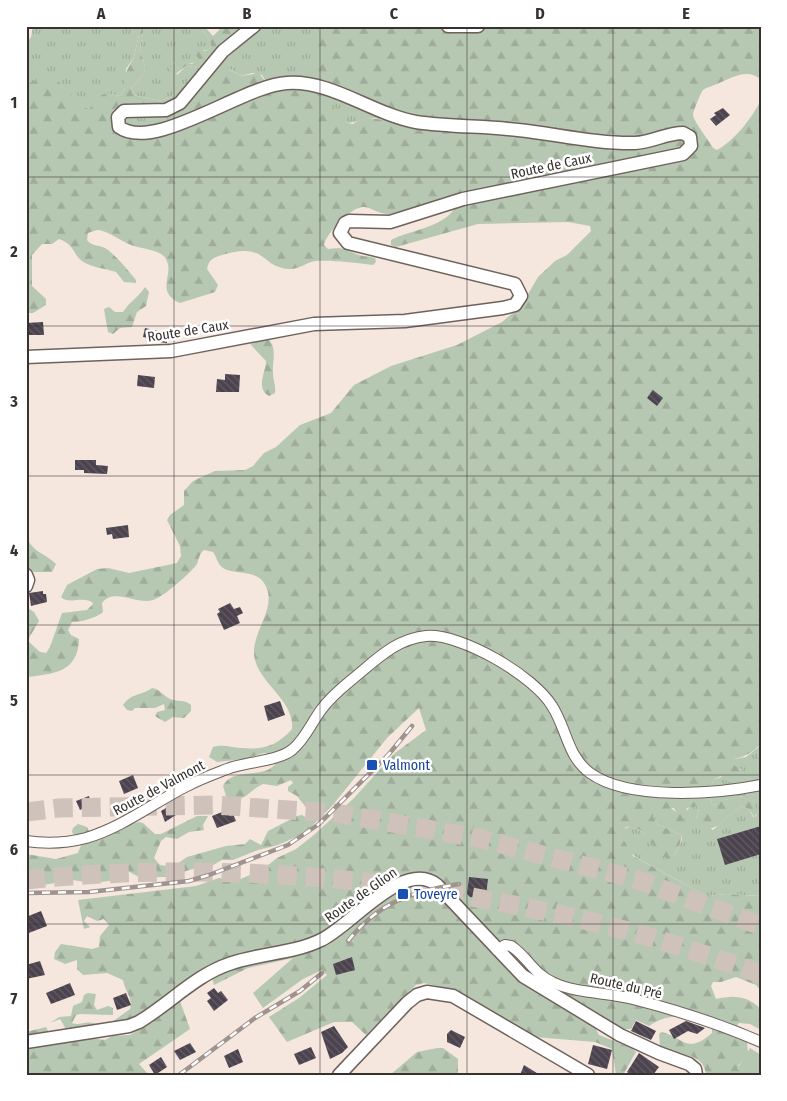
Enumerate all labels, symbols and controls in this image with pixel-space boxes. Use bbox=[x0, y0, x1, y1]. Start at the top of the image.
text: A bbox=[96, 4, 106, 23]
text: B bbox=[243, 4, 252, 23]
text: C bbox=[390, 4, 399, 23]
text: D bbox=[535, 4, 545, 23]
text: E bbox=[682, 4, 690, 23]
text: 1 bbox=[11, 93, 17, 112]
street label: Route de Caux bbox=[509, 149, 594, 183]
text: 2 bbox=[9, 242, 18, 261]
street label: Route de Caux bbox=[146, 316, 231, 346]
text: 3 bbox=[9, 392, 18, 411]
text: 4 bbox=[10, 541, 18, 560]
text: 5 bbox=[10, 691, 18, 710]
street label: Route de Valmont bbox=[110, 756, 208, 819]
place label: Valmont bbox=[383, 757, 430, 774]
marker: Valmont bbox=[365, 758, 379, 772]
text: 6 bbox=[10, 840, 18, 859]
street label: Route de Glion bbox=[322, 864, 400, 926]
place label: Toveyre bbox=[414, 886, 458, 903]
marker: Toveyre bbox=[396, 887, 410, 901]
street label: Route du Pré bbox=[588, 969, 664, 1003]
text: 7 bbox=[11, 989, 18, 1008]

